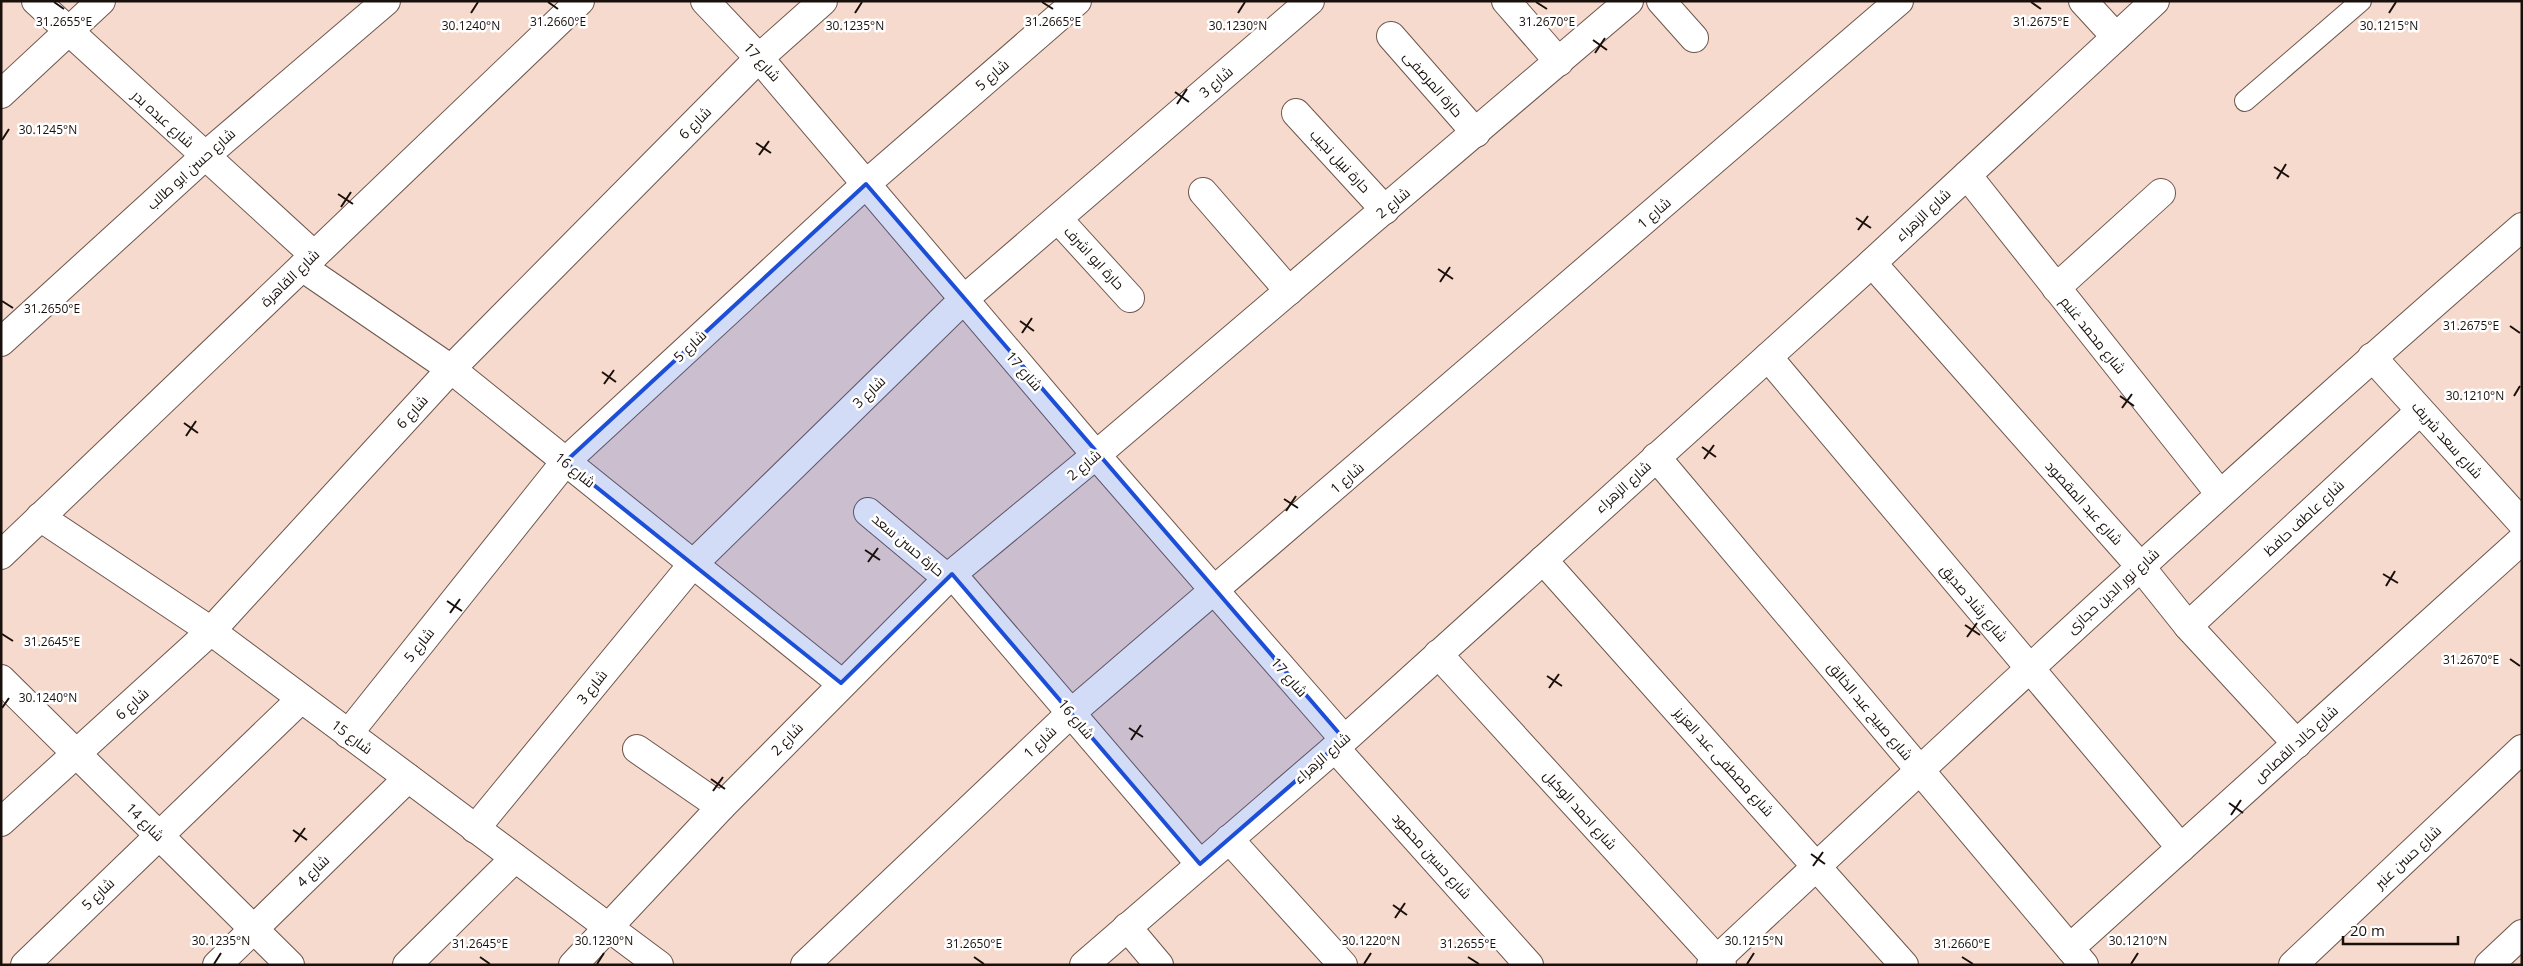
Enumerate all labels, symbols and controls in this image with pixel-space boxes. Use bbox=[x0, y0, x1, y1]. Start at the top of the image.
text: 31.2655°E bbox=[36, 13, 92, 30]
text: 31.2660°E bbox=[530, 13, 586, 30]
text: 31.2665°E bbox=[1025, 13, 1081, 30]
text: 31.2670°E bbox=[1519, 13, 1575, 30]
text: 31.2675°E bbox=[2013, 13, 2069, 30]
text: 30.1240°N bbox=[442, 17, 500, 34]
text: 30.1235°N bbox=[826, 17, 884, 34]
text: 30.1230°N bbox=[1209, 17, 1267, 34]
text: 30.1215°N bbox=[2360, 17, 2418, 34]
street label: شارع 17 bbox=[740, 38, 785, 85]
street label: حارة المرصفى bbox=[1399, 47, 1467, 121]
street label: شارع 5 bbox=[971, 55, 1013, 95]
street label: شارع 3 bbox=[1195, 62, 1237, 102]
street label: شارع عبده بدر bbox=[127, 85, 198, 152]
street label: شارع 6 bbox=[674, 102, 715, 143]
text: 30.1245°N bbox=[19, 121, 77, 138]
street label: شارع حسن ابو طالب bbox=[142, 124, 239, 213]
street label: حارة نبيل نجيب bbox=[1306, 125, 1375, 197]
street label: شارع 2 bbox=[1372, 183, 1414, 222]
street label: شارع الزهراء bbox=[1891, 184, 1954, 245]
street label: شارع 1 bbox=[1633, 193, 1675, 233]
street label: حارة ابو اشرف bbox=[1060, 222, 1129, 294]
street label: شارع القاهرة bbox=[256, 245, 323, 311]
street label: شارع محمد غنيم bbox=[2055, 292, 2131, 378]
text: 31.2650°E bbox=[24, 300, 80, 317]
text: 31.2675°E bbox=[2443, 317, 2499, 334]
street label: شارع 5 bbox=[669, 325, 710, 366]
street label: شارع 17 bbox=[1002, 347, 1047, 395]
street label: شارع 3 bbox=[848, 371, 889, 412]
text: 30.1210°N bbox=[2446, 387, 2504, 404]
street label: شارع 6 bbox=[392, 391, 432, 432]
street label: شارع سعد شريف bbox=[2408, 397, 2487, 482]
street label: شارع 2 bbox=[1063, 445, 1105, 484]
street label: شارع 16 bbox=[551, 448, 599, 492]
street label: شارع الزهراء bbox=[1591, 456, 1655, 517]
street label: شارع عبد المقصود bbox=[2041, 457, 2127, 549]
street label: شارع 1 bbox=[1326, 458, 1368, 498]
street label: شارع عاطف حافظ bbox=[2259, 475, 2348, 560]
street label: حارة حسن سعد bbox=[868, 509, 948, 580]
street label: شارع نور الدين حجازى bbox=[2062, 544, 2163, 637]
street label: شارع رشاد صديق bbox=[1936, 560, 2012, 645]
street label: شارع 5 bbox=[399, 624, 438, 666]
text: 31.2645°E bbox=[24, 633, 80, 650]
text: 31.2670°E bbox=[2443, 651, 2499, 668]
street label: شارع 17 bbox=[1267, 653, 1312, 701]
street label: شارع صبيح عبد الخالق bbox=[1824, 657, 1917, 764]
street label: شارع 3 bbox=[572, 666, 611, 708]
street label: شارع 6 bbox=[111, 684, 152, 724]
text: 30.1240°N bbox=[19, 689, 77, 706]
street label: شارع 16 bbox=[1054, 695, 1099, 743]
street label: شارع خالد القصاص bbox=[2250, 701, 2342, 786]
street label: شارع مصطفى عبد العزيز bbox=[1670, 702, 1778, 820]
street label: شارع 15 bbox=[328, 715, 377, 758]
street label: شارع 2 bbox=[766, 718, 807, 759]
street label: شارع 1 bbox=[1019, 721, 1060, 762]
street label: شارع الزهراء bbox=[1289, 728, 1354, 788]
street label: شارع احمد الوكيل bbox=[1539, 766, 1621, 854]
street label: شارع 14 bbox=[122, 798, 169, 845]
street label: شارع حسين محمود bbox=[1389, 808, 1476, 903]
street label: شارع حسن عنبر bbox=[2370, 821, 2445, 893]
street label: شارع 4 bbox=[292, 850, 333, 891]
street label: شارع 5 bbox=[77, 873, 118, 914]
scale bar bbox=[2343, 914, 2458, 946]
text: 20 m bbox=[2350, 920, 2385, 940]
text: 30.1235°N bbox=[192, 932, 250, 949]
text: 30.1230°N bbox=[575, 932, 633, 949]
text: 30.1220°N bbox=[1342, 932, 1400, 949]
text: 30.1215°N bbox=[1725, 932, 1783, 949]
text: 30.1210°N bbox=[2109, 932, 2167, 949]
text: 31.2645°E bbox=[452, 935, 508, 952]
text: 31.2650°E bbox=[946, 935, 1002, 952]
text: 31.2655°E bbox=[1440, 935, 1496, 952]
text: 31.2660°E bbox=[1934, 935, 1990, 952]

